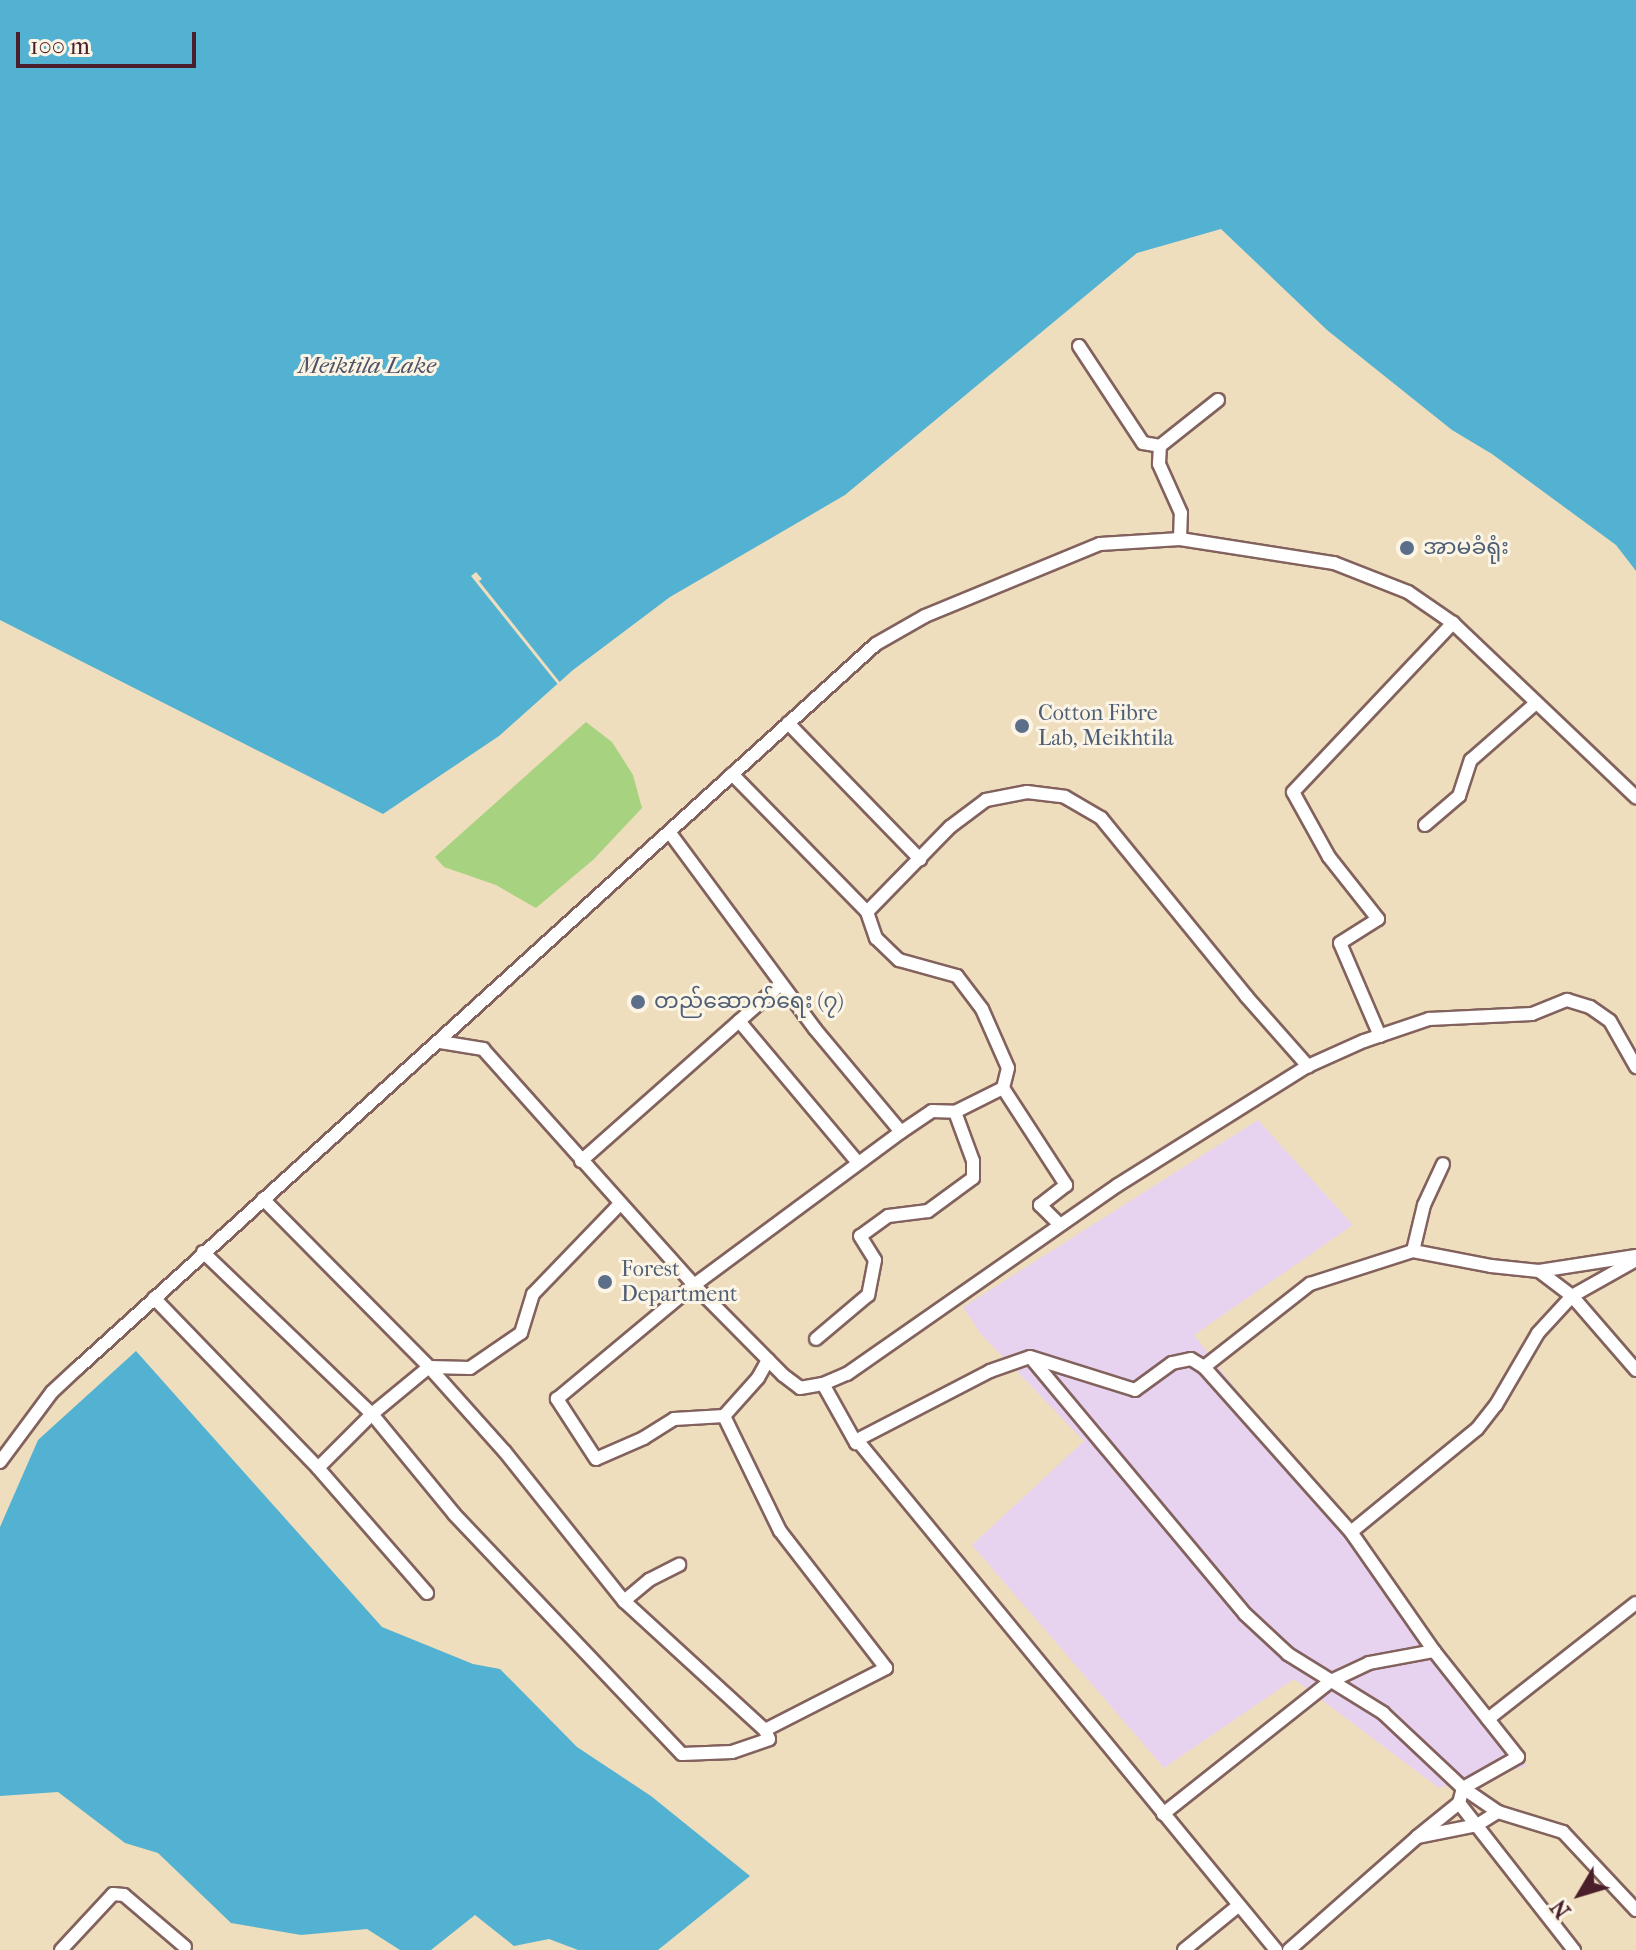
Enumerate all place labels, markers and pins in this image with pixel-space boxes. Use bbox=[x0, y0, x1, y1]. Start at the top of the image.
place label: အာမခံရုံး bbox=[1423, 535, 1509, 561]
marker: အာမခံရုံး bbox=[1398, 539, 1416, 557]
place label: Cotton Fibre Lab, Meikhtila bbox=[1038, 700, 1174, 752]
marker: Cotton Fibre Lab, Meikhtila bbox=[1013, 717, 1031, 735]
place label: တည်ဆောက်ရေး (၇) bbox=[654, 989, 844, 1015]
marker: တည်ဆောက်ရေး (၇) bbox=[629, 993, 647, 1011]
place label: Forest Department bbox=[621, 1256, 738, 1308]
marker: Forest Department bbox=[596, 1273, 614, 1291]

